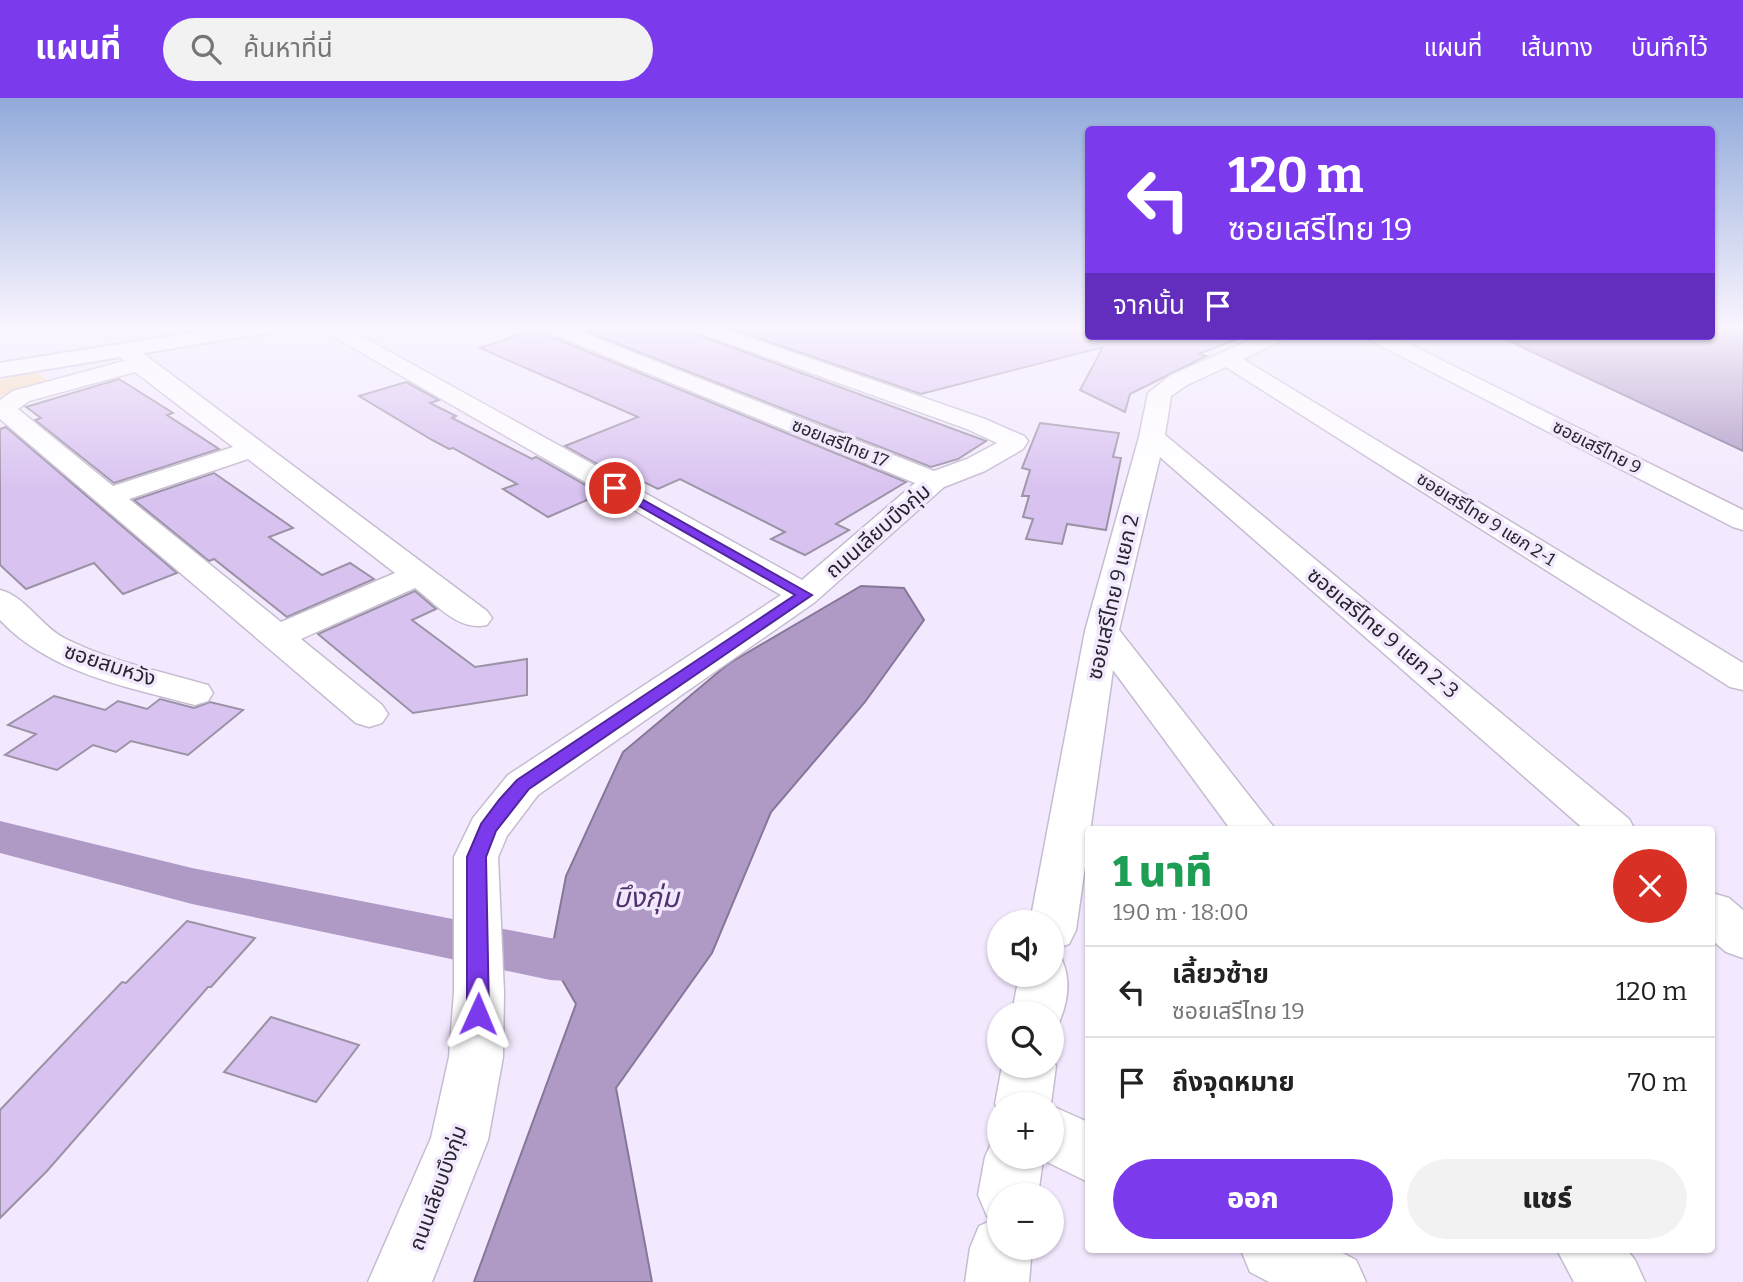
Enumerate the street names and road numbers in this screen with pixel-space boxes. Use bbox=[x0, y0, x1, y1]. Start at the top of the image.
street label: ซอยเสรีไทย 17 bbox=[789, 414, 891, 472]
street label: ซอยเสรีไทย 9 bbox=[1549, 415, 1645, 479]
street label: ซอยเสรีไทย 9 แยก 2-1 bbox=[1413, 467, 1560, 571]
street label: ถนนเลียบบึงกุ่ม bbox=[820, 478, 936, 584]
street label: ซอยเสรีไทย 9 แยก 2 bbox=[1081, 512, 1145, 682]
street label: ซอยเสรีไทย 9 แยก 2-3 bbox=[1302, 562, 1464, 704]
street label: ซอยสมหวัง bbox=[61, 638, 159, 692]
street label: ถนนเลียบบึงกุ่ม bbox=[403, 1122, 473, 1254]

